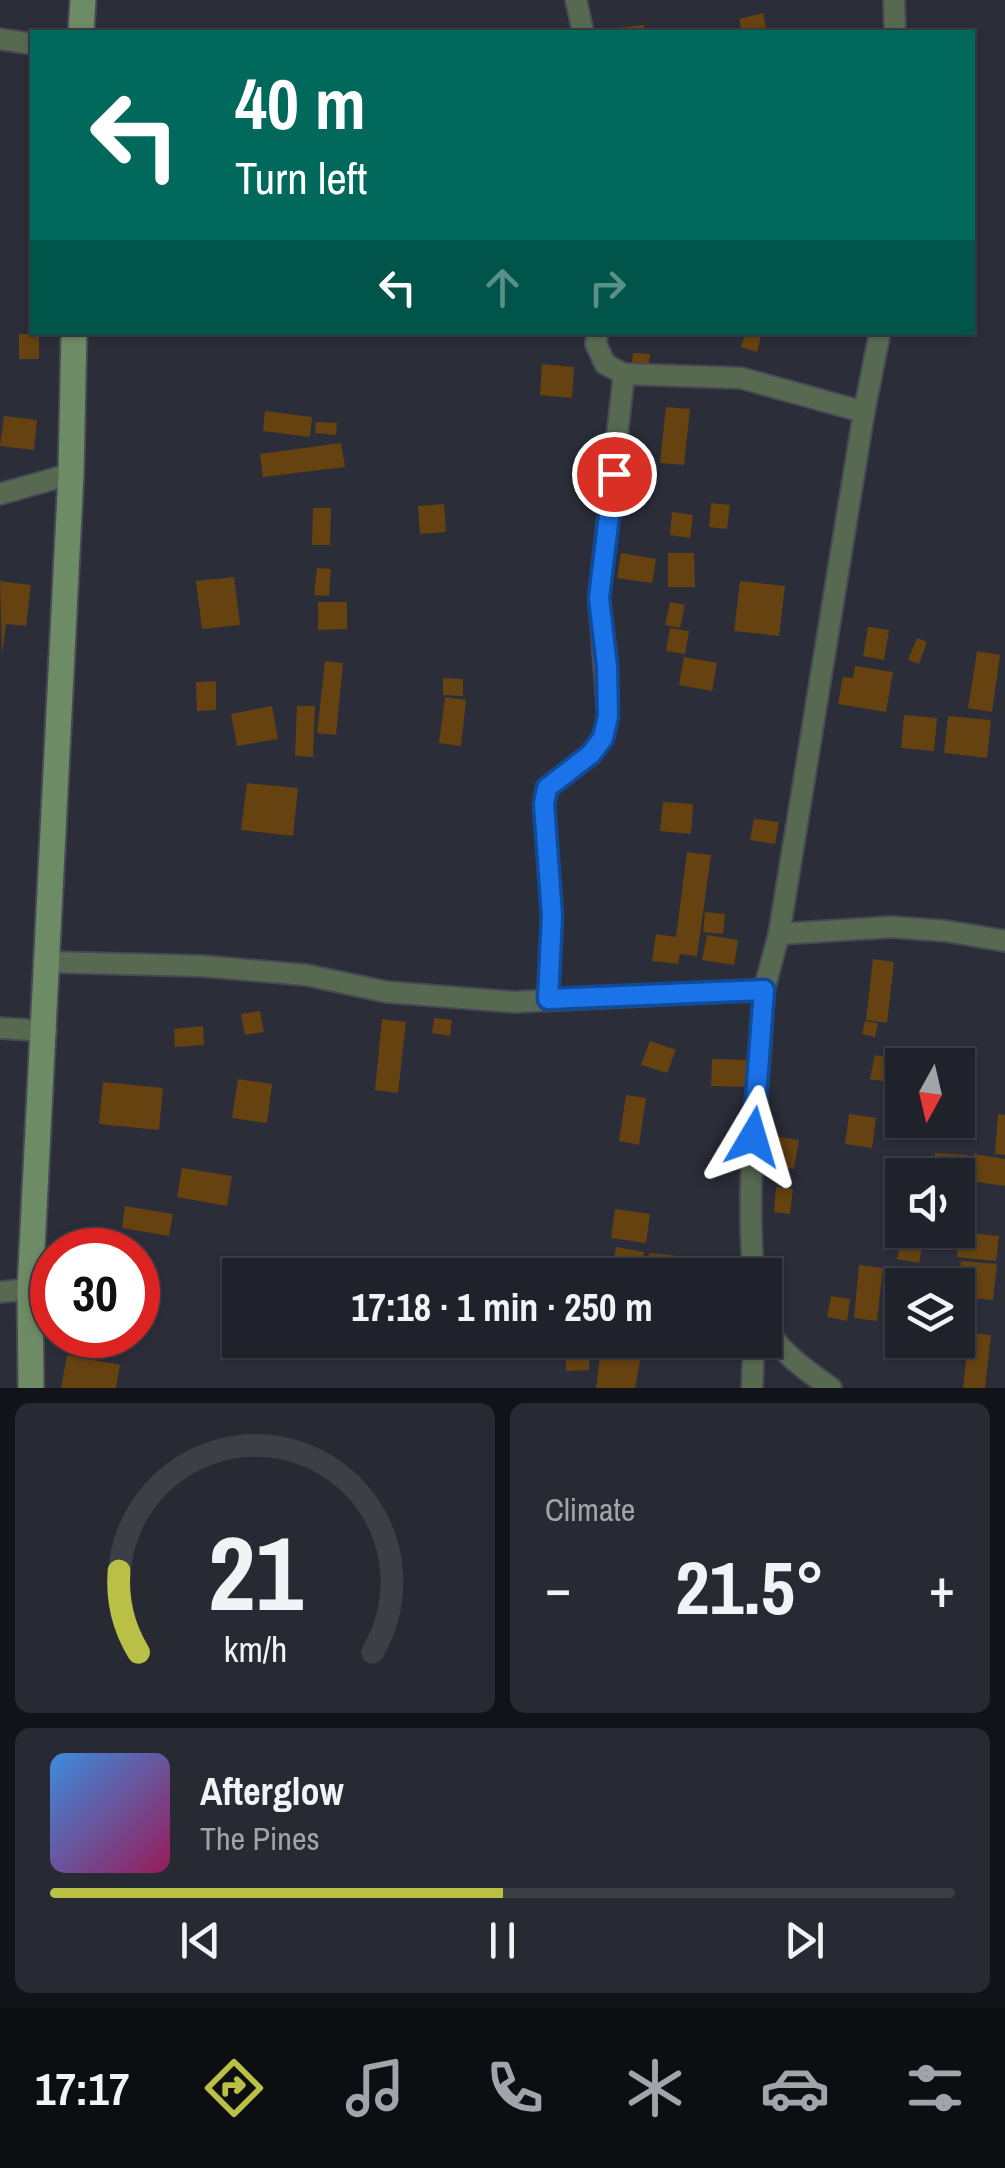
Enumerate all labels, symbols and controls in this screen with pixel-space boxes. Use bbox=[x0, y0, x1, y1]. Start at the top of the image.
text: 40 m bbox=[235, 57, 366, 151]
icon: left bbox=[70, 70, 200, 200]
text: Turn left bbox=[235, 147, 367, 208]
icon: left bbox=[370, 260, 425, 315]
icon: ahead bbox=[475, 260, 530, 315]
icon: right bbox=[580, 260, 635, 315]
pin bbox=[572, 432, 657, 517]
icon: arrive bbox=[587, 447, 642, 502]
north arrow bbox=[885, 1048, 975, 1138]
map controls bbox=[885, 1048, 975, 1358]
position arrow bbox=[701, 1085, 805, 1189]
button: sound bbox=[885, 1158, 975, 1248]
speed limit sign: 30 bbox=[30, 1228, 160, 1358]
button: layers bbox=[885, 1268, 975, 1358]
text: 17:18 · 1 min · 250 m bbox=[351, 1282, 653, 1333]
text: Climate bbox=[545, 1488, 635, 1531]
text: 21 bbox=[208, 1502, 303, 1642]
text: 21.5° bbox=[675, 1536, 825, 1637]
text: − bbox=[545, 1550, 571, 1624]
text: + bbox=[929, 1550, 955, 1624]
text: km/h bbox=[223, 1625, 287, 1673]
text: Afterglow bbox=[200, 1766, 344, 1817]
text: The Pines bbox=[200, 1817, 320, 1860]
icon: previous bbox=[173, 1913, 228, 1968]
icon: pause bbox=[475, 1913, 530, 1968]
icon: next bbox=[777, 1913, 832, 1968]
icon: directions bbox=[199, 2053, 269, 2123]
icon: music bbox=[340, 2053, 410, 2123]
icon: phone bbox=[480, 2053, 550, 2123]
icon: climate bbox=[620, 2053, 690, 2123]
icon: car bbox=[760, 2053, 830, 2123]
icon: filters bbox=[900, 2053, 970, 2123]
text: 17:17 bbox=[35, 2058, 129, 2119]

